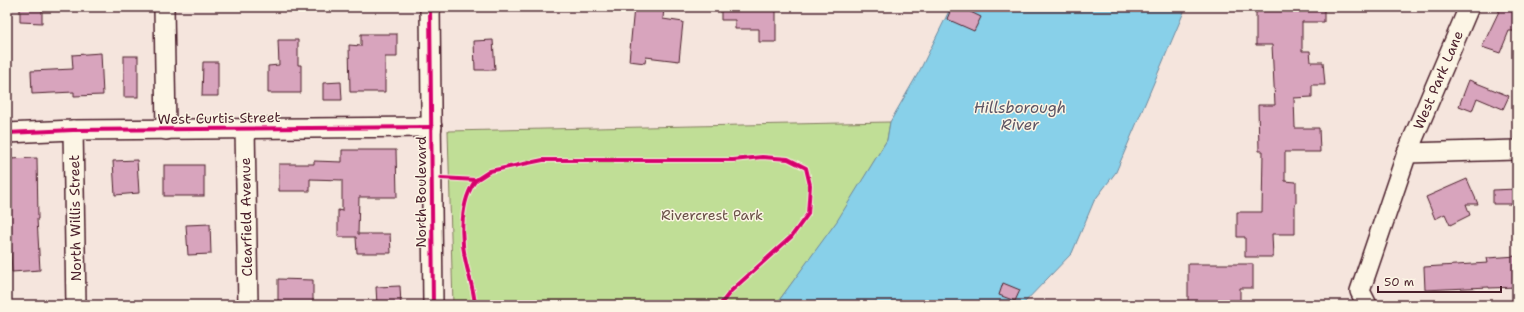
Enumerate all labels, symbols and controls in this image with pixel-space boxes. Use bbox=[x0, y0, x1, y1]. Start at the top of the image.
street label: West Park Lane bbox=[1409, 28, 1467, 132]
water label: Hillsborough River bbox=[974, 98, 1066, 135]
street label: West Curtis Street bbox=[157, 108, 281, 128]
street label: North Boulevard bbox=[412, 136, 430, 248]
street label: North Willis Street bbox=[65, 155, 85, 281]
street label: Clearfield Avenue bbox=[236, 157, 256, 277]
park label: Rivercrest Park bbox=[661, 206, 763, 224]
scale bar bbox=[1378, 268, 1501, 294]
text: 50 m bbox=[1384, 274, 1414, 290]

